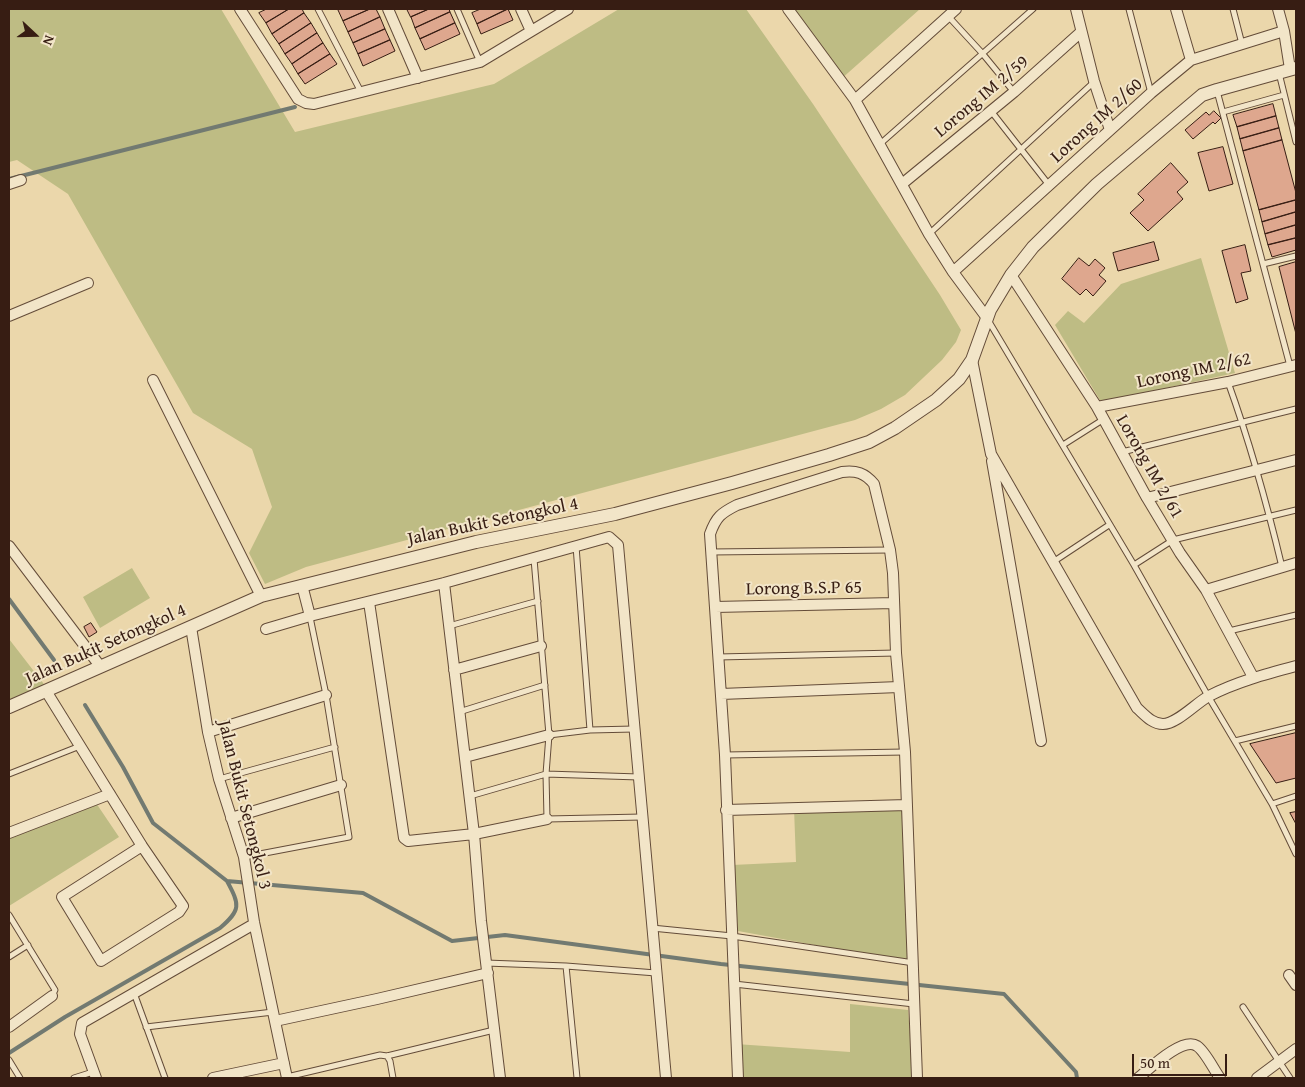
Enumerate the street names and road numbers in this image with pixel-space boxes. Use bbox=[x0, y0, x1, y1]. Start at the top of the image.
street label: Lorong IM 2/59 bbox=[931, 51, 1033, 143]
street label: Lorong IM 2/60 bbox=[1047, 74, 1147, 168]
street label: Lorong IM 2/62 bbox=[1135, 348, 1253, 394]
street label: Lorong IM 2/61 bbox=[1111, 411, 1187, 523]
street label: Jalan Bukit Setongkol 4 bbox=[406, 493, 580, 551]
street label: Lorong B.S.P 65 bbox=[746, 577, 862, 601]
street label: Jalan Bukit Setongkol 4 bbox=[22, 600, 190, 690]
street label: Jalan Bukit Setongkol 3 bbox=[213, 718, 275, 892]

